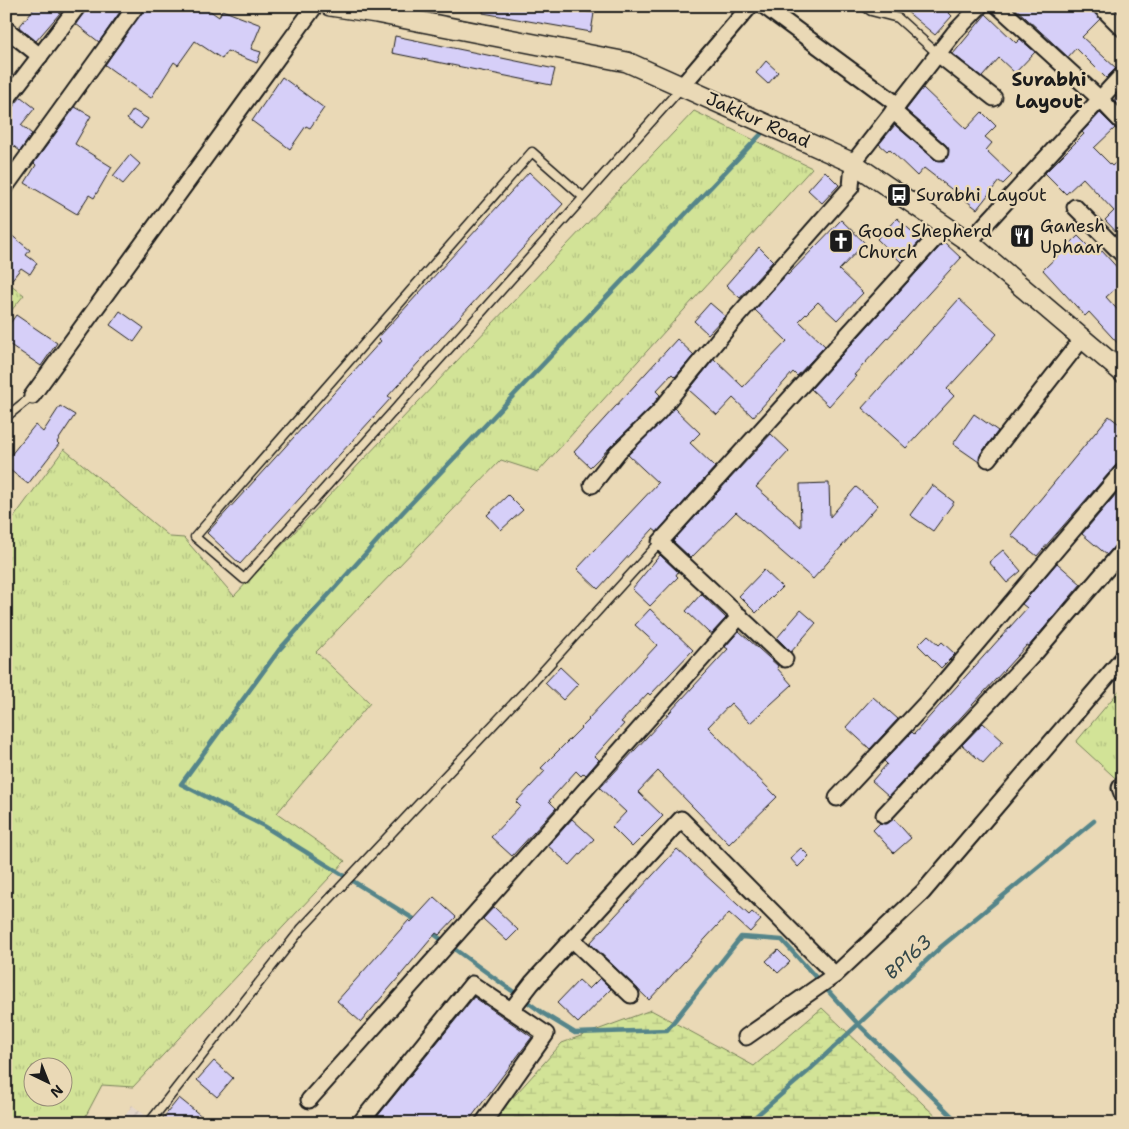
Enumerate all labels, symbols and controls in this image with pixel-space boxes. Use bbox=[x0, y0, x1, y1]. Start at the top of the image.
district label: Surabhi Layout bbox=[1011, 67, 1087, 114]
street label: Jakkur Road bbox=[702, 86, 814, 154]
bus stop icon: Surabhi Layout bbox=[886, 182, 912, 208]
place label: Surabhi Layout bbox=[916, 183, 1047, 207]
place label: Ganesh Uphaar bbox=[1040, 214, 1106, 259]
place label: Good Shepherd Church bbox=[858, 219, 992, 264]
restaurant icon: Ganesh Uphaar bbox=[1009, 223, 1035, 249]
church icon: Good Shepherd Church bbox=[828, 228, 854, 254]
water label: BP163 bbox=[879, 929, 937, 985]
north arrow bbox=[22, 1056, 72, 1106]
text: N bbox=[47, 1081, 67, 1102]

